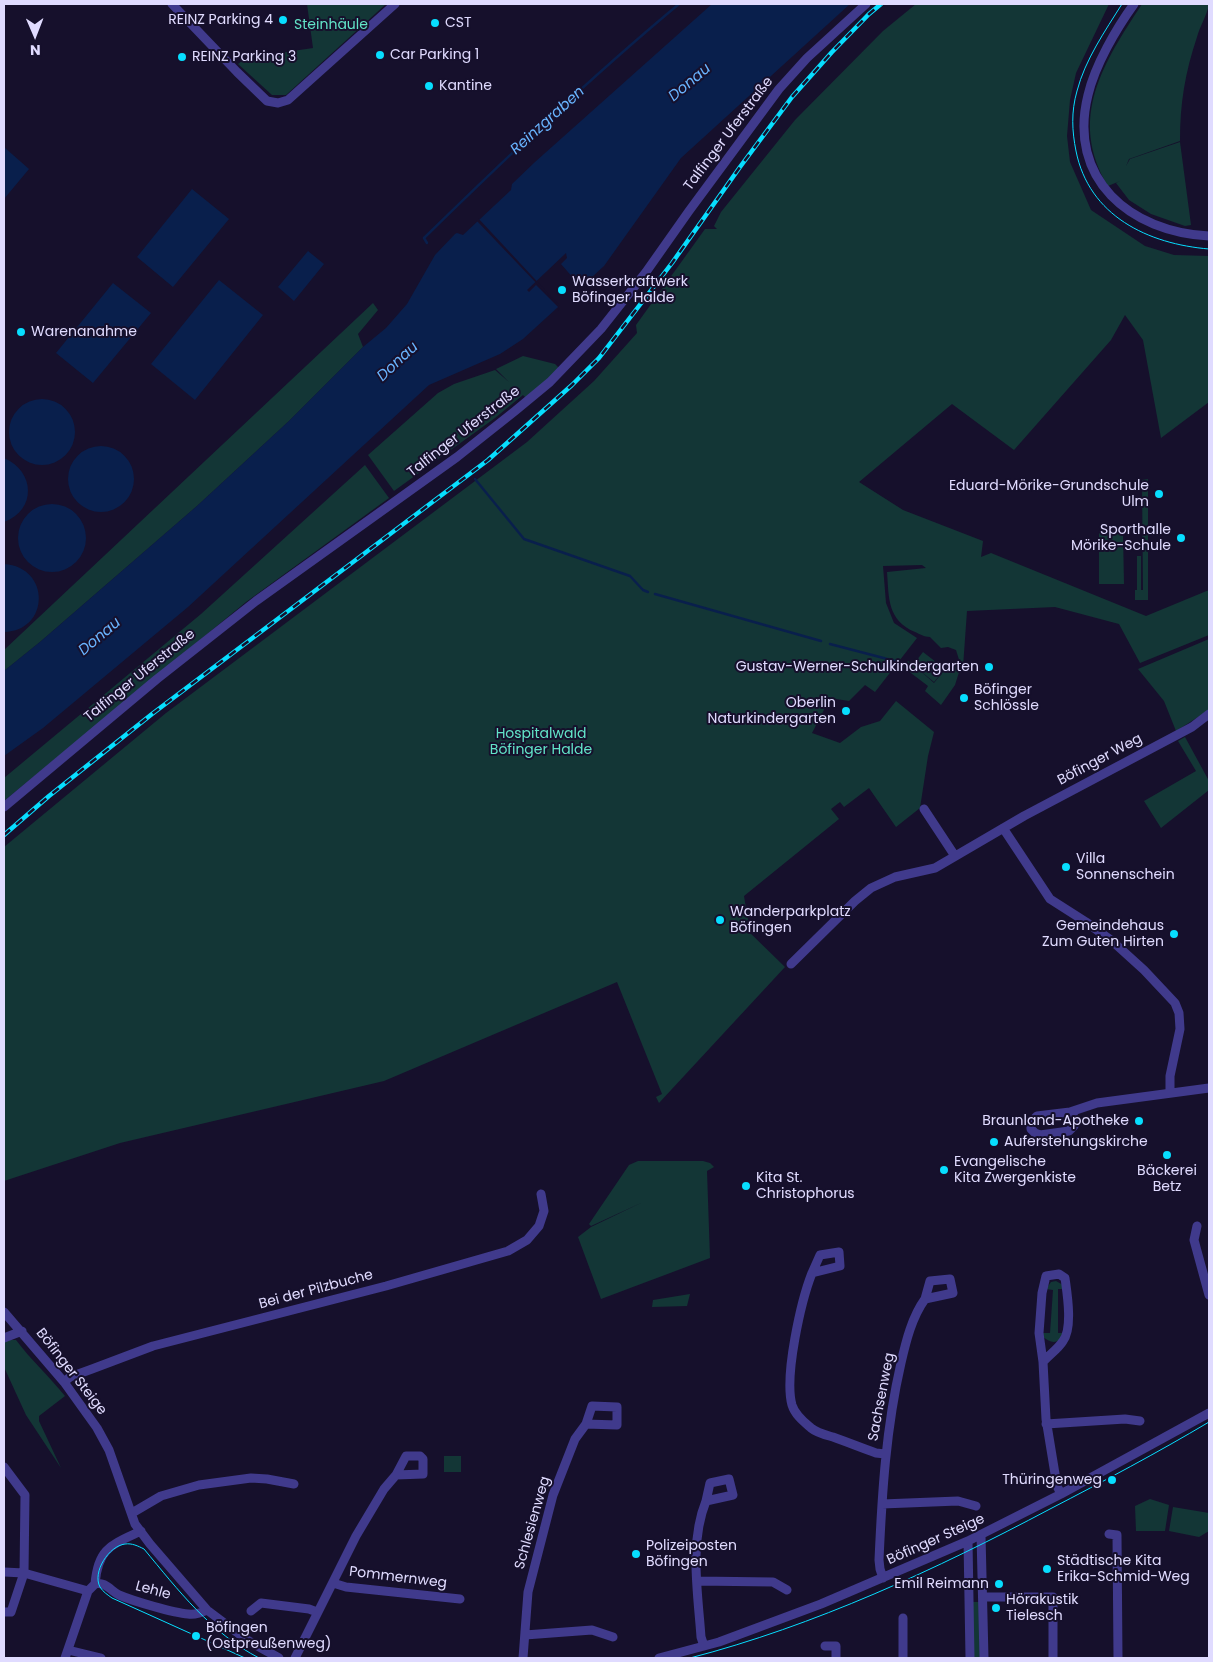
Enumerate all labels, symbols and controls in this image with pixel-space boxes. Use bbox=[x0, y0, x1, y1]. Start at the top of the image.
north arrow bbox=[10, 10, 60, 60]
place label: REINZ Parking 4 bbox=[168, 12, 273, 28]
marker: REINZ Parking 4 bbox=[277, 14, 289, 26]
place label: CST bbox=[445, 15, 472, 31]
park label: Steinhäule bbox=[294, 17, 368, 33]
marker: CST bbox=[429, 17, 441, 29]
text: N bbox=[30, 40, 41, 60]
place label: Car Parking 1 bbox=[390, 47, 479, 63]
place label: REINZ Parking 3 bbox=[192, 49, 296, 65]
marker: Car Parking 1 bbox=[374, 49, 386, 61]
marker: REINZ Parking 3 bbox=[176, 51, 188, 63]
water label: Donau bbox=[665, 60, 715, 106]
street label: Talfinger Uferstraße bbox=[681, 74, 777, 194]
place label: Kantine bbox=[439, 78, 492, 94]
marker: Kantine bbox=[423, 80, 435, 92]
water label: Reinzgraben bbox=[507, 83, 589, 159]
place label: Wasserkraftwerk Böfinger Halde bbox=[572, 274, 688, 306]
marker: Wasserkraftwerk Böfinger Halde bbox=[556, 284, 568, 296]
place label: Warenanahme bbox=[31, 324, 137, 340]
marker: Warenanahme bbox=[15, 326, 27, 338]
water label: Donau bbox=[374, 339, 422, 385]
street label: Talfinger Uferstraße bbox=[405, 383, 523, 481]
place label: Eduard-Mörike-Grundschule Ulm bbox=[949, 478, 1149, 511]
marker: Eduard-Mörike-Grundschule Ulm bbox=[1153, 488, 1165, 500]
place label: Sporthalle Mörike-Schule bbox=[1071, 522, 1171, 554]
marker: Sporthalle Mörike-Schule bbox=[1175, 532, 1187, 544]
water label: Donau bbox=[75, 614, 125, 660]
street label: Talfinger Uferstraße bbox=[81, 626, 199, 726]
place label: Gustav-Werner-Schulkindergarten bbox=[736, 659, 979, 675]
marker: Gustav-Werner-Schulkindergarten bbox=[983, 661, 995, 673]
place label: Böfinger Schlössle bbox=[974, 682, 1039, 714]
marker: Böfinger Schlössle bbox=[958, 692, 970, 704]
place label: Oberlin Naturkindergarten bbox=[708, 695, 836, 728]
marker: Oberlin Naturkindergarten bbox=[840, 705, 852, 717]
park label: Hospitalwald Böfinger Halde bbox=[490, 726, 592, 759]
street label: Böfinger Weg bbox=[1055, 731, 1145, 789]
place label: Villa Sonnenschein bbox=[1076, 851, 1175, 884]
marker: Villa Sonnenschein bbox=[1060, 861, 1072, 873]
place label: Wanderparkplatz Böfingen bbox=[730, 904, 851, 936]
marker: Wanderparkplatz Böfingen bbox=[714, 914, 726, 926]
place label: Gemeindehaus Zum Guten Hirten bbox=[1042, 918, 1164, 950]
marker: Gemeindehaus Zum Guten Hirten bbox=[1168, 928, 1180, 940]
place label: Braunland-Apotheke bbox=[982, 1113, 1129, 1129]
marker: Braunland-Apotheke bbox=[1133, 1115, 1145, 1127]
place label: Auferstehungskirche bbox=[1004, 1134, 1148, 1150]
marker: Auferstehungskirche bbox=[988, 1136, 1000, 1148]
marker: Bäckerei Betz bbox=[1161, 1149, 1173, 1161]
place label: Evangelische Kita Zwergenkiste bbox=[954, 1154, 1076, 1186]
place label: Bäckerei Betz bbox=[1137, 1163, 1197, 1196]
marker: Evangelische Kita Zwergenkiste bbox=[938, 1164, 950, 1176]
place label: Kita St. Christophorus bbox=[756, 1170, 855, 1202]
marker: Kita St. Christophorus bbox=[740, 1180, 752, 1192]
street label: Bei der Pilzbuche bbox=[257, 1267, 375, 1313]
street label: Böfinger Steige bbox=[32, 1325, 110, 1419]
street label: Sachsenweg bbox=[865, 1351, 899, 1443]
place label: Thüringenweg bbox=[1002, 1472, 1102, 1488]
marker: Thüringenweg bbox=[1106, 1474, 1118, 1486]
street label: Schlesienweg bbox=[512, 1475, 554, 1571]
street label: Böfinger Steige bbox=[885, 1511, 987, 1569]
place label: Polizeiposten Böfingen bbox=[646, 1538, 737, 1570]
marker: Polizeiposten Böfingen bbox=[630, 1548, 642, 1560]
place label: Städtische Kita Erika-Schmid-Weg bbox=[1057, 1553, 1190, 1585]
marker: Städtische Kita Erika-Schmid-Weg bbox=[1041, 1563, 1053, 1575]
street label: Pommernweg bbox=[348, 1564, 448, 1592]
place label: Emil Reimann bbox=[894, 1576, 989, 1592]
street label: Lehle bbox=[134, 1578, 172, 1604]
marker: Emil Reimann bbox=[993, 1578, 1005, 1590]
place label: Hörakustik Tielesch bbox=[1006, 1592, 1079, 1624]
marker: Hörakustik Tielesch bbox=[990, 1602, 1002, 1614]
place label: Böfingen (Ostpreußenweg) bbox=[206, 1620, 331, 1652]
marker: Böfingen (Ostpreußenweg) bbox=[190, 1630, 202, 1642]

